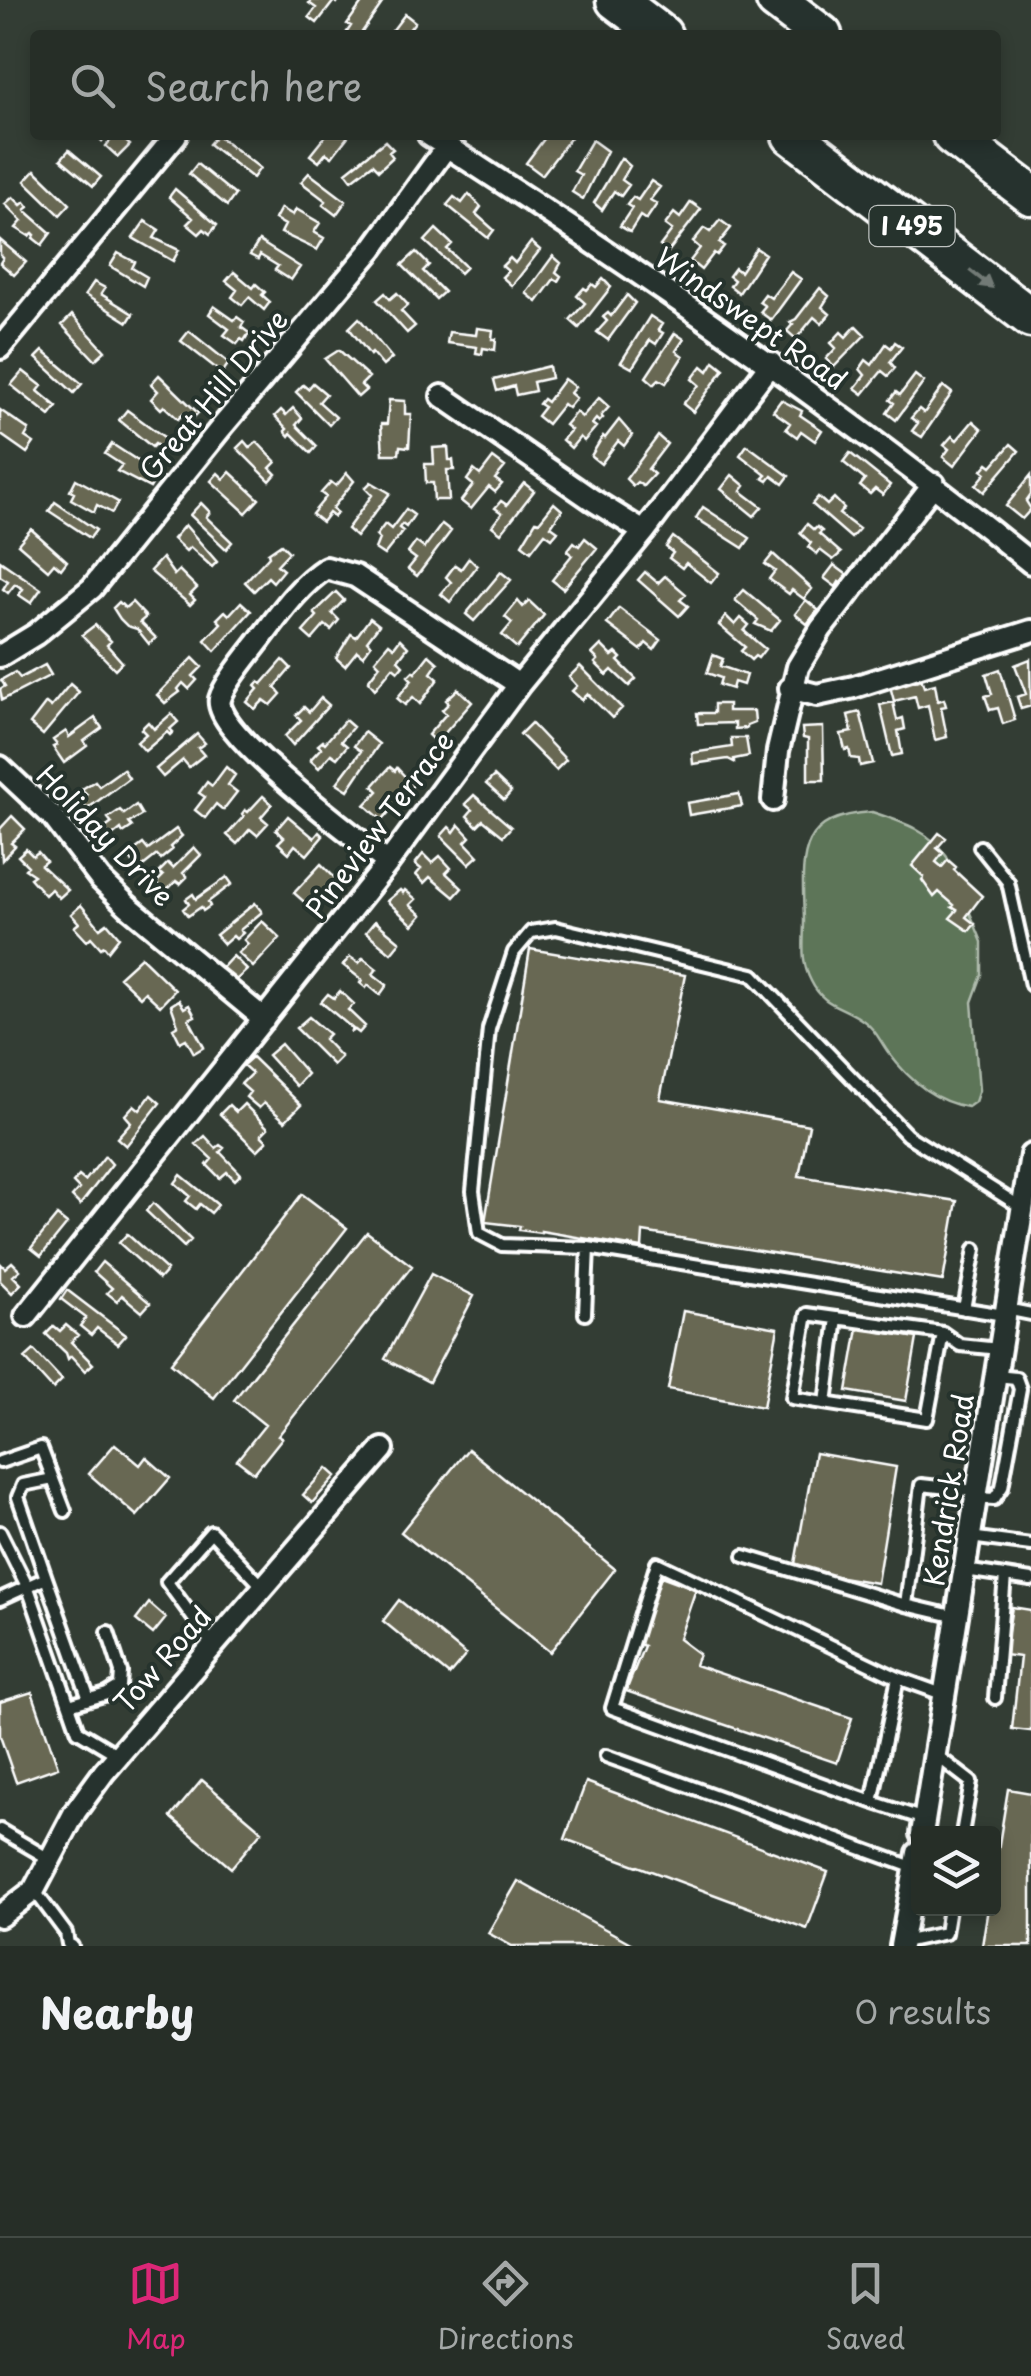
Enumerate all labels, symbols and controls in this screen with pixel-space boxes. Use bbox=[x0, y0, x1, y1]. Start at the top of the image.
search box bbox=[30, 30, 1001, 140]
text: Search here bbox=[145, 57, 362, 114]
icon: search bbox=[65, 58, 120, 113]
road number: I 495 bbox=[870, 206, 954, 246]
street label: Windswept Road bbox=[647, 235, 857, 400]
one-way arrow bbox=[968, 269, 994, 289]
street label: Great Hill Drive bbox=[128, 299, 297, 489]
street label: Pineview Terrace bbox=[294, 721, 464, 927]
street label: Holiday Drive bbox=[27, 754, 185, 916]
street label: Kendrick Road bbox=[911, 1390, 984, 1589]
street label: Tow Road bbox=[103, 1596, 221, 1722]
map controls bbox=[911, 1826, 1001, 1916]
button: layers bbox=[911, 1826, 1001, 1916]
text: Nearby bbox=[40, 1980, 194, 2043]
text: 0 results bbox=[855, 1987, 991, 2035]
tab: Map bbox=[126, 2256, 186, 2359]
tab: Directions bbox=[438, 2256, 574, 2359]
tab: Saved bbox=[826, 2256, 905, 2359]

